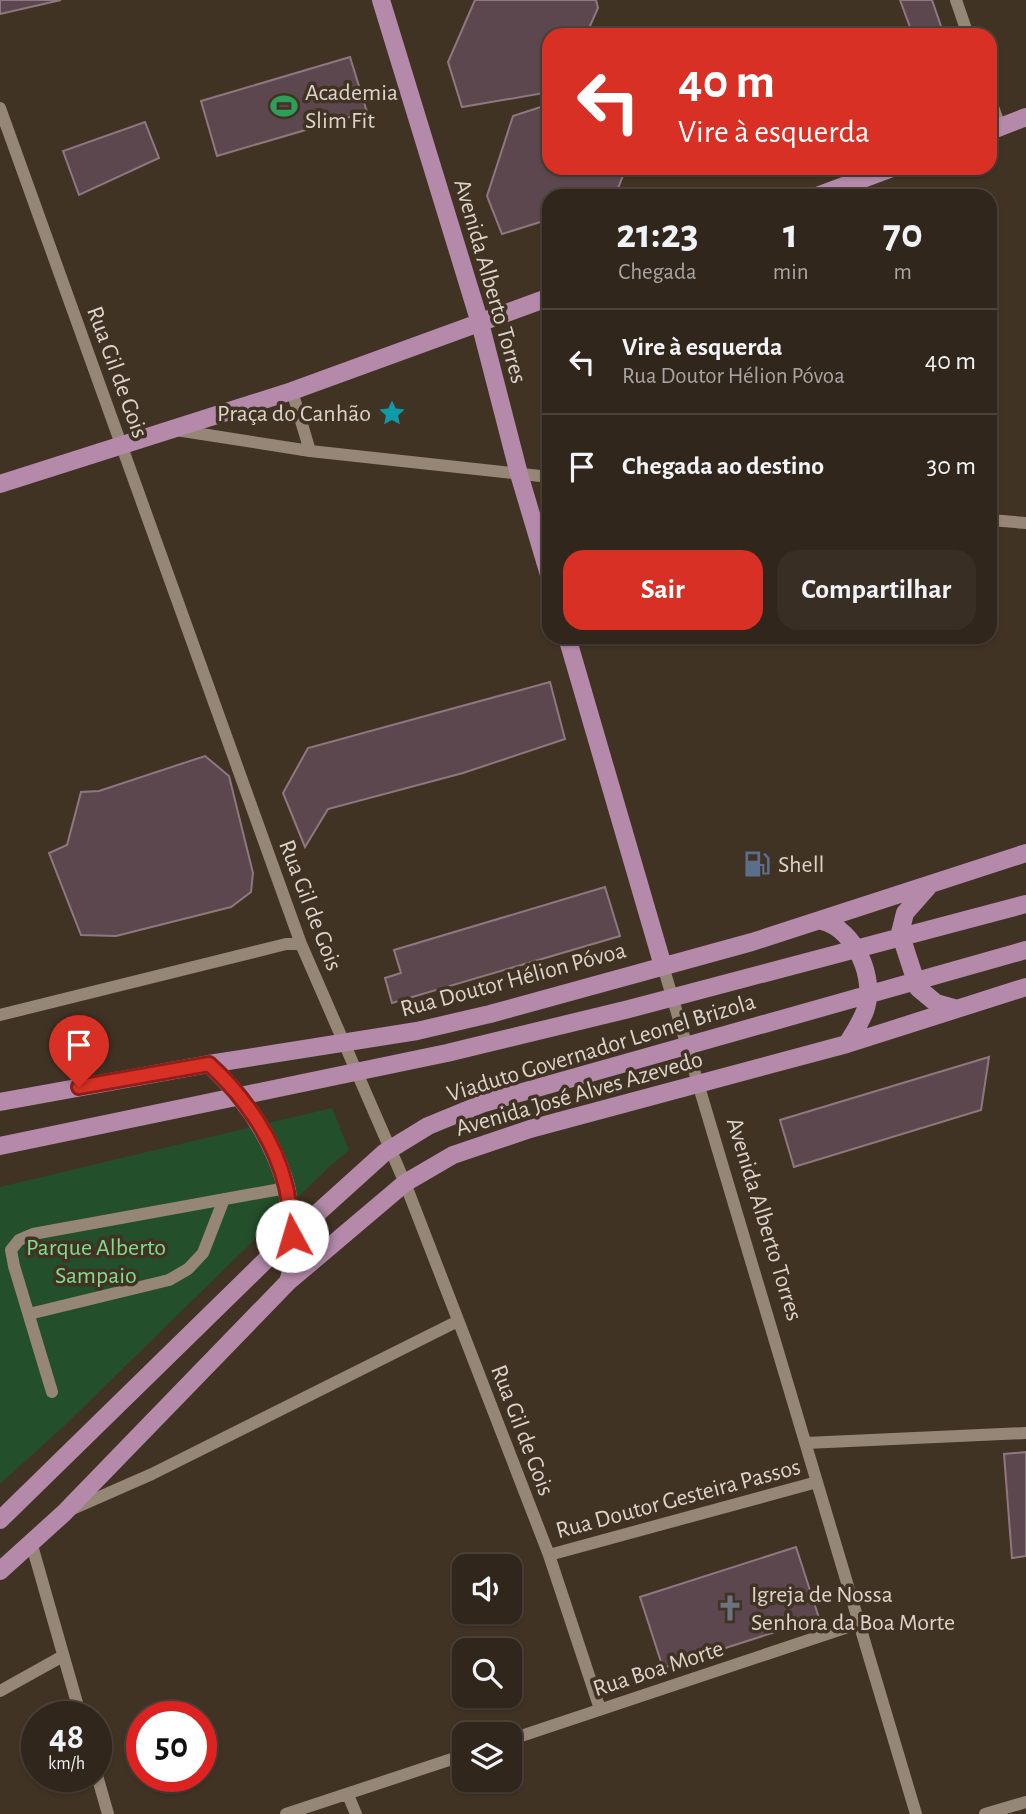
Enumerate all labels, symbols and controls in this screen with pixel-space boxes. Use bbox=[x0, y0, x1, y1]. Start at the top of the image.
icon: left bbox=[563, 56, 654, 147]
text: 40 m bbox=[678, 58, 775, 107]
place label: Academia Slim Fit bbox=[305, 81, 398, 133]
sports icon: Academia Slim Fit bbox=[269, 91, 299, 121]
text: Vire à esquerda bbox=[678, 116, 870, 148]
street label: Avenida Alberto Torres bbox=[449, 176, 531, 386]
text: 21:23 bbox=[616, 213, 699, 255]
text: 1 bbox=[783, 213, 798, 255]
text: 70 bbox=[883, 213, 923, 255]
text: Chegada bbox=[618, 261, 697, 284]
text: min bbox=[773, 261, 809, 284]
text: m bbox=[894, 261, 912, 284]
street label: Rua Gil de Gois bbox=[82, 303, 152, 441]
text: Vire à esquerda bbox=[622, 334, 783, 360]
icon: left bbox=[563, 343, 601, 381]
text: 40 m bbox=[925, 348, 976, 374]
text: Rua Doutor Hélion Póvoa bbox=[622, 365, 845, 388]
place icon: Praça do Canhão bbox=[377, 398, 407, 428]
place label: Praça do Canhão bbox=[217, 402, 371, 426]
icon: arrive bbox=[563, 448, 601, 486]
text: Chegada ao destino bbox=[622, 453, 824, 479]
text: 30 m bbox=[926, 453, 976, 479]
button: Sair bbox=[563, 550, 763, 630]
button: Compartilhar bbox=[777, 550, 976, 630]
street label: Rua Gil de Gois bbox=[274, 837, 346, 974]
fuel station icon: Shell bbox=[742, 849, 772, 879]
place label: Shell bbox=[778, 853, 825, 877]
street label: Rua Doutor Hélion Póvoa bbox=[398, 938, 629, 1022]
street label: Viaduto Governador Leonel Brizola bbox=[444, 989, 758, 1106]
pin bbox=[49, 1015, 109, 1087]
icon: arrive bbox=[60, 1026, 98, 1064]
street label: Avenida José Alves Azevedo bbox=[453, 1047, 705, 1141]
street label: Avenida Alberto Torres bbox=[722, 1115, 806, 1324]
position arrow bbox=[255, 1199, 329, 1273]
park label: Parque Alberto Sampaio bbox=[26, 1236, 166, 1288]
street label: Rua Gil de Gois bbox=[486, 1362, 558, 1499]
street label: Rua Doutor Gesteira Passos bbox=[553, 1455, 803, 1543]
map controls bbox=[452, 1554, 522, 1792]
button: sound bbox=[452, 1554, 522, 1624]
place label: Igreja de Nossa Senhora da Boa Morte bbox=[751, 1583, 955, 1635]
church icon: Igreja de Nossa Senhora da Boa Morte bbox=[715, 1593, 745, 1623]
street label: Rua Boa Morte bbox=[590, 1637, 727, 1701]
button: search bbox=[452, 1638, 522, 1708]
speed limit sign: 50 bbox=[126, 1701, 217, 1792]
text: 48 bbox=[49, 1720, 84, 1755]
button: layers bbox=[452, 1722, 522, 1792]
text: km/h bbox=[48, 1755, 85, 1773]

